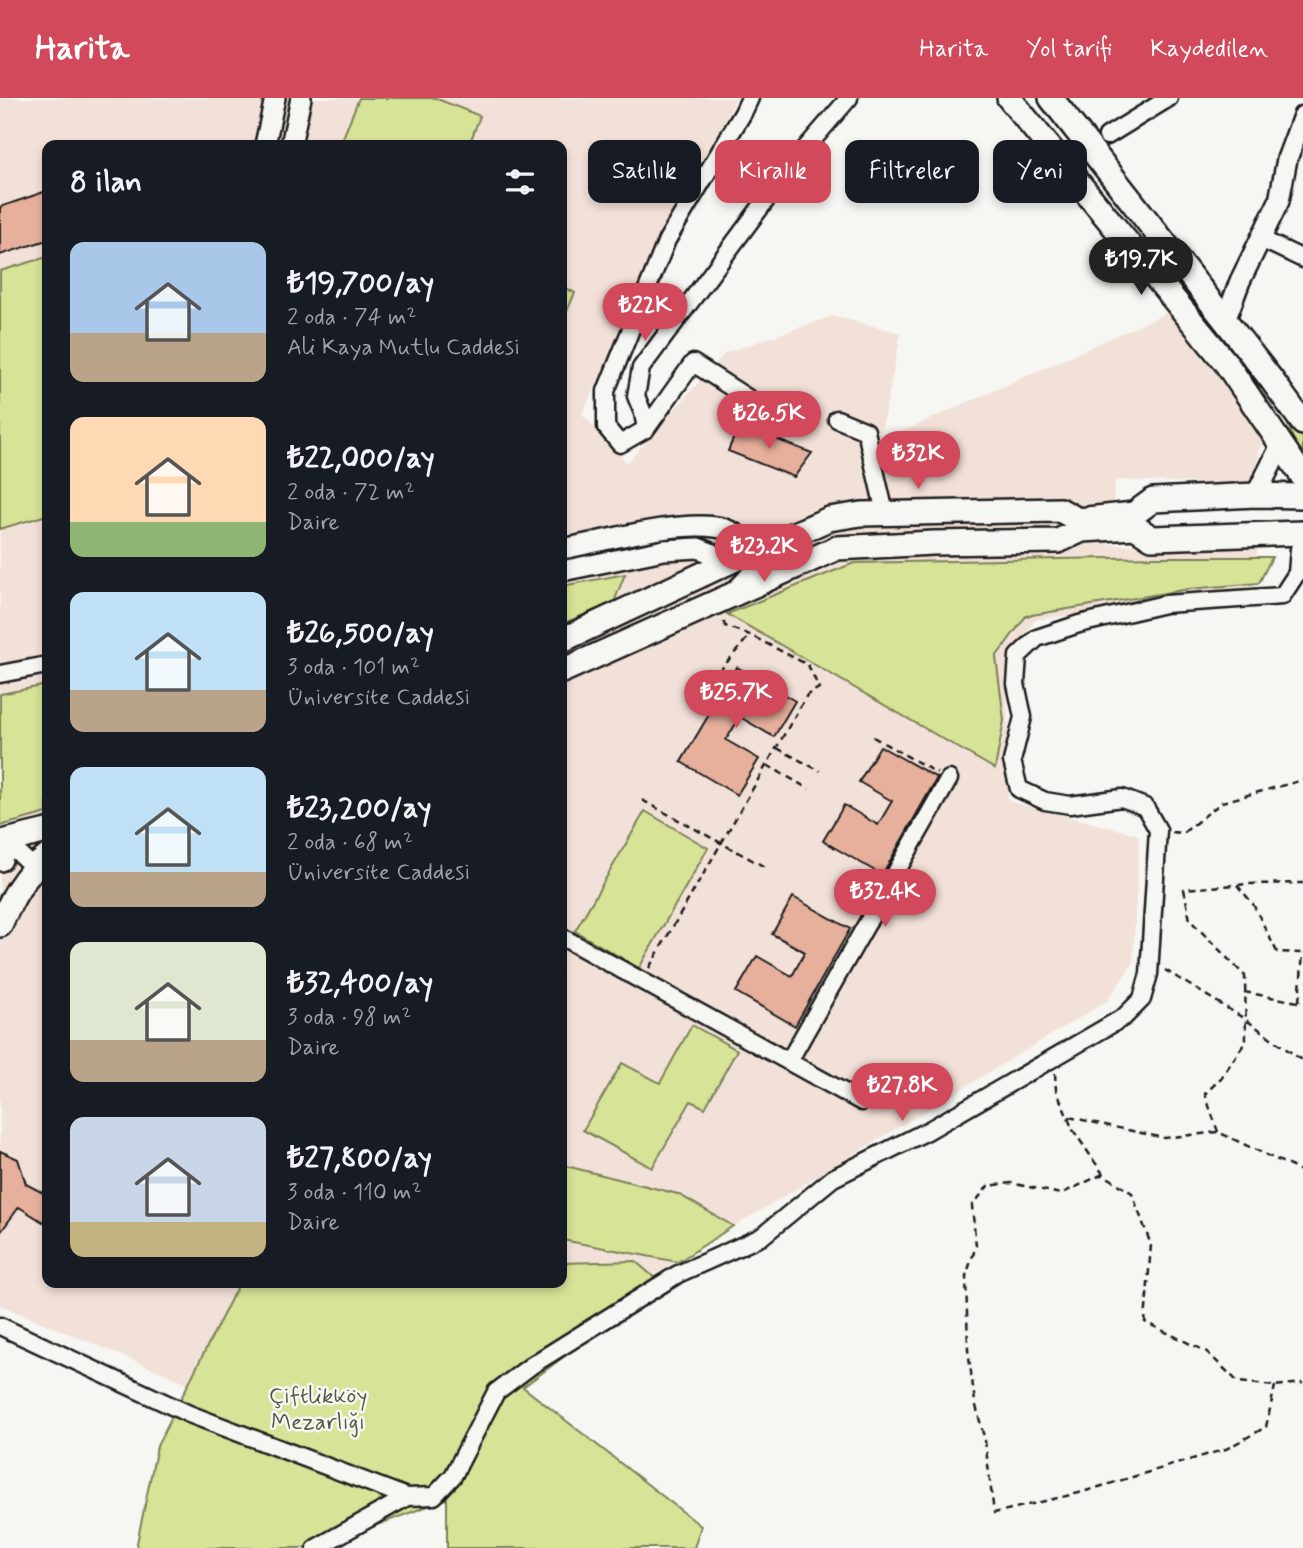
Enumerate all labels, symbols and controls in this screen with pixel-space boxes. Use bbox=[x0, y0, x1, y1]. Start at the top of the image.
text: Harita bbox=[35, 27, 130, 71]
text: Harita bbox=[919, 34, 988, 65]
text: Yol tarifi bbox=[1026, 34, 1112, 65]
text: Kaydedilen bbox=[1150, 34, 1268, 65]
chip: Satılık bbox=[588, 140, 701, 203]
chip: Kiralık bbox=[715, 140, 831, 203]
chip: Filtreler bbox=[845, 140, 979, 203]
chip: Yeni bbox=[993, 140, 1087, 203]
text: 8 ilan bbox=[70, 163, 142, 202]
icon: filters bbox=[501, 163, 539, 201]
pin: ₺19.7K bbox=[1084, 238, 1198, 297]
text: ₺19.7K bbox=[1105, 245, 1177, 275]
text: ₺19,700/ay bbox=[287, 264, 434, 303]
icon: home bbox=[126, 270, 210, 354]
pin: ₺22K bbox=[604, 284, 686, 343]
text: ₺22K bbox=[619, 291, 671, 321]
text: 2 oda · 74 m² bbox=[287, 303, 416, 333]
text: Ali Kaya Mutlu Caddesi bbox=[287, 333, 520, 363]
pin: ₺26.5K bbox=[712, 392, 826, 451]
text: ₺26.5K bbox=[733, 399, 805, 429]
pin: ₺32K bbox=[877, 432, 959, 491]
text: ₺22,000/ay bbox=[287, 439, 435, 478]
text: ₺32K bbox=[892, 439, 944, 469]
icon: home bbox=[126, 445, 210, 529]
text: 2 oda · 72 m² bbox=[287, 478, 415, 508]
text: Daire bbox=[287, 508, 339, 538]
pin: ₺23.2K bbox=[707, 524, 821, 584]
text: ₺23.2K bbox=[731, 532, 797, 562]
text: ₺26,500/ay bbox=[287, 614, 434, 653]
icon: home bbox=[126, 620, 210, 704]
text: 3 oda · 101 m² bbox=[287, 653, 420, 683]
pin: ₺25.7K bbox=[679, 670, 793, 730]
text: ₺25.7K bbox=[700, 678, 772, 708]
text: Üniversite Caddesi bbox=[287, 683, 471, 713]
text: ₺23,200/ay bbox=[287, 789, 431, 828]
icon: home bbox=[126, 795, 210, 879]
text: 2 oda · 68 m² bbox=[287, 828, 413, 858]
text: Üniversite Caddesi bbox=[287, 858, 471, 888]
pin: ₺32.4K bbox=[828, 870, 942, 929]
text: ₺32.4K bbox=[850, 877, 920, 907]
text: ₺32,400/ay bbox=[287, 964, 433, 1003]
icon: home bbox=[126, 970, 210, 1054]
text: 3 oda · 98 m² bbox=[287, 1003, 412, 1033]
text: Daire bbox=[287, 1033, 339, 1063]
pin: ₺27.8K bbox=[845, 1063, 959, 1123]
text: ₺27.8K bbox=[867, 1071, 937, 1101]
text: ₺27,800/ay bbox=[287, 1139, 432, 1178]
icon: home bbox=[126, 1145, 210, 1229]
text: 3 oda · 110 m² bbox=[287, 1178, 422, 1208]
text: Daire bbox=[287, 1208, 339, 1238]
park label: Çiftlikköy Mezarlığı bbox=[269, 1382, 367, 1438]

